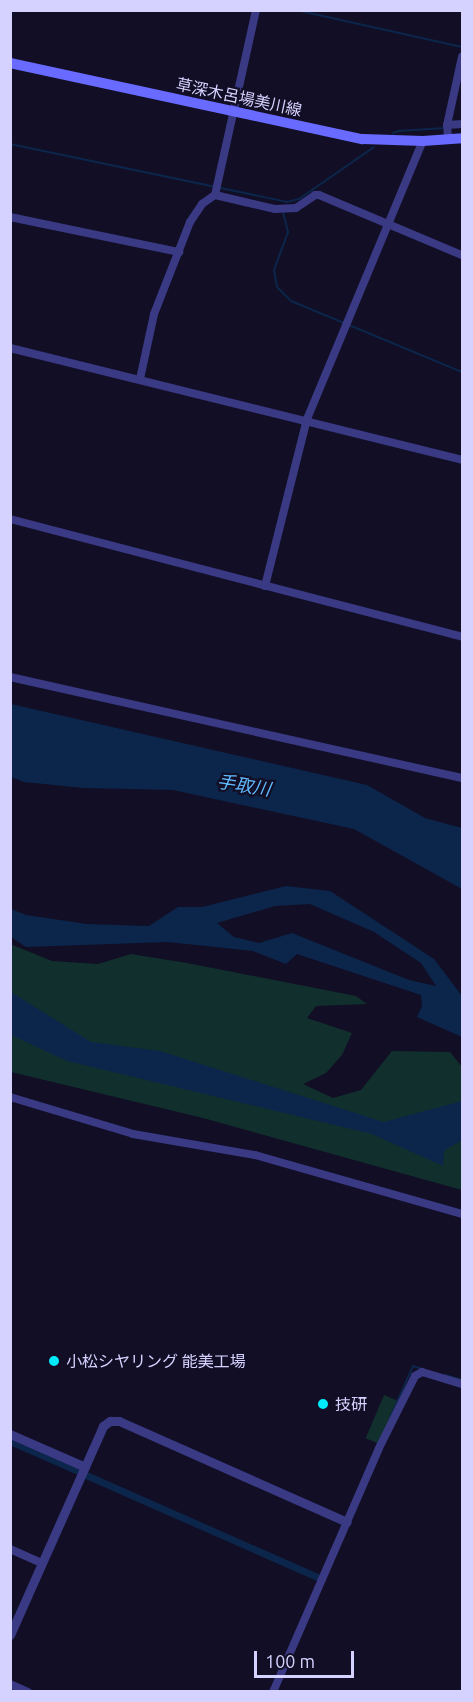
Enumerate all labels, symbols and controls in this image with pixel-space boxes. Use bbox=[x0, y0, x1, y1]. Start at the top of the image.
street label: 草深木呂場美川線 bbox=[174, 74, 304, 120]
water label: 手取川 bbox=[216, 770, 272, 800]
place label: 小松シヤリング 能美工場 bbox=[66, 1351, 246, 1371]
marker: 小松シヤリング 能美工場 bbox=[47, 1354, 61, 1368]
place label: 技研 bbox=[335, 1394, 367, 1414]
marker: 技研 bbox=[316, 1397, 330, 1411]
scale bar bbox=[257, 1639, 358, 1677]
text: 100 m bbox=[265, 1651, 315, 1671]

